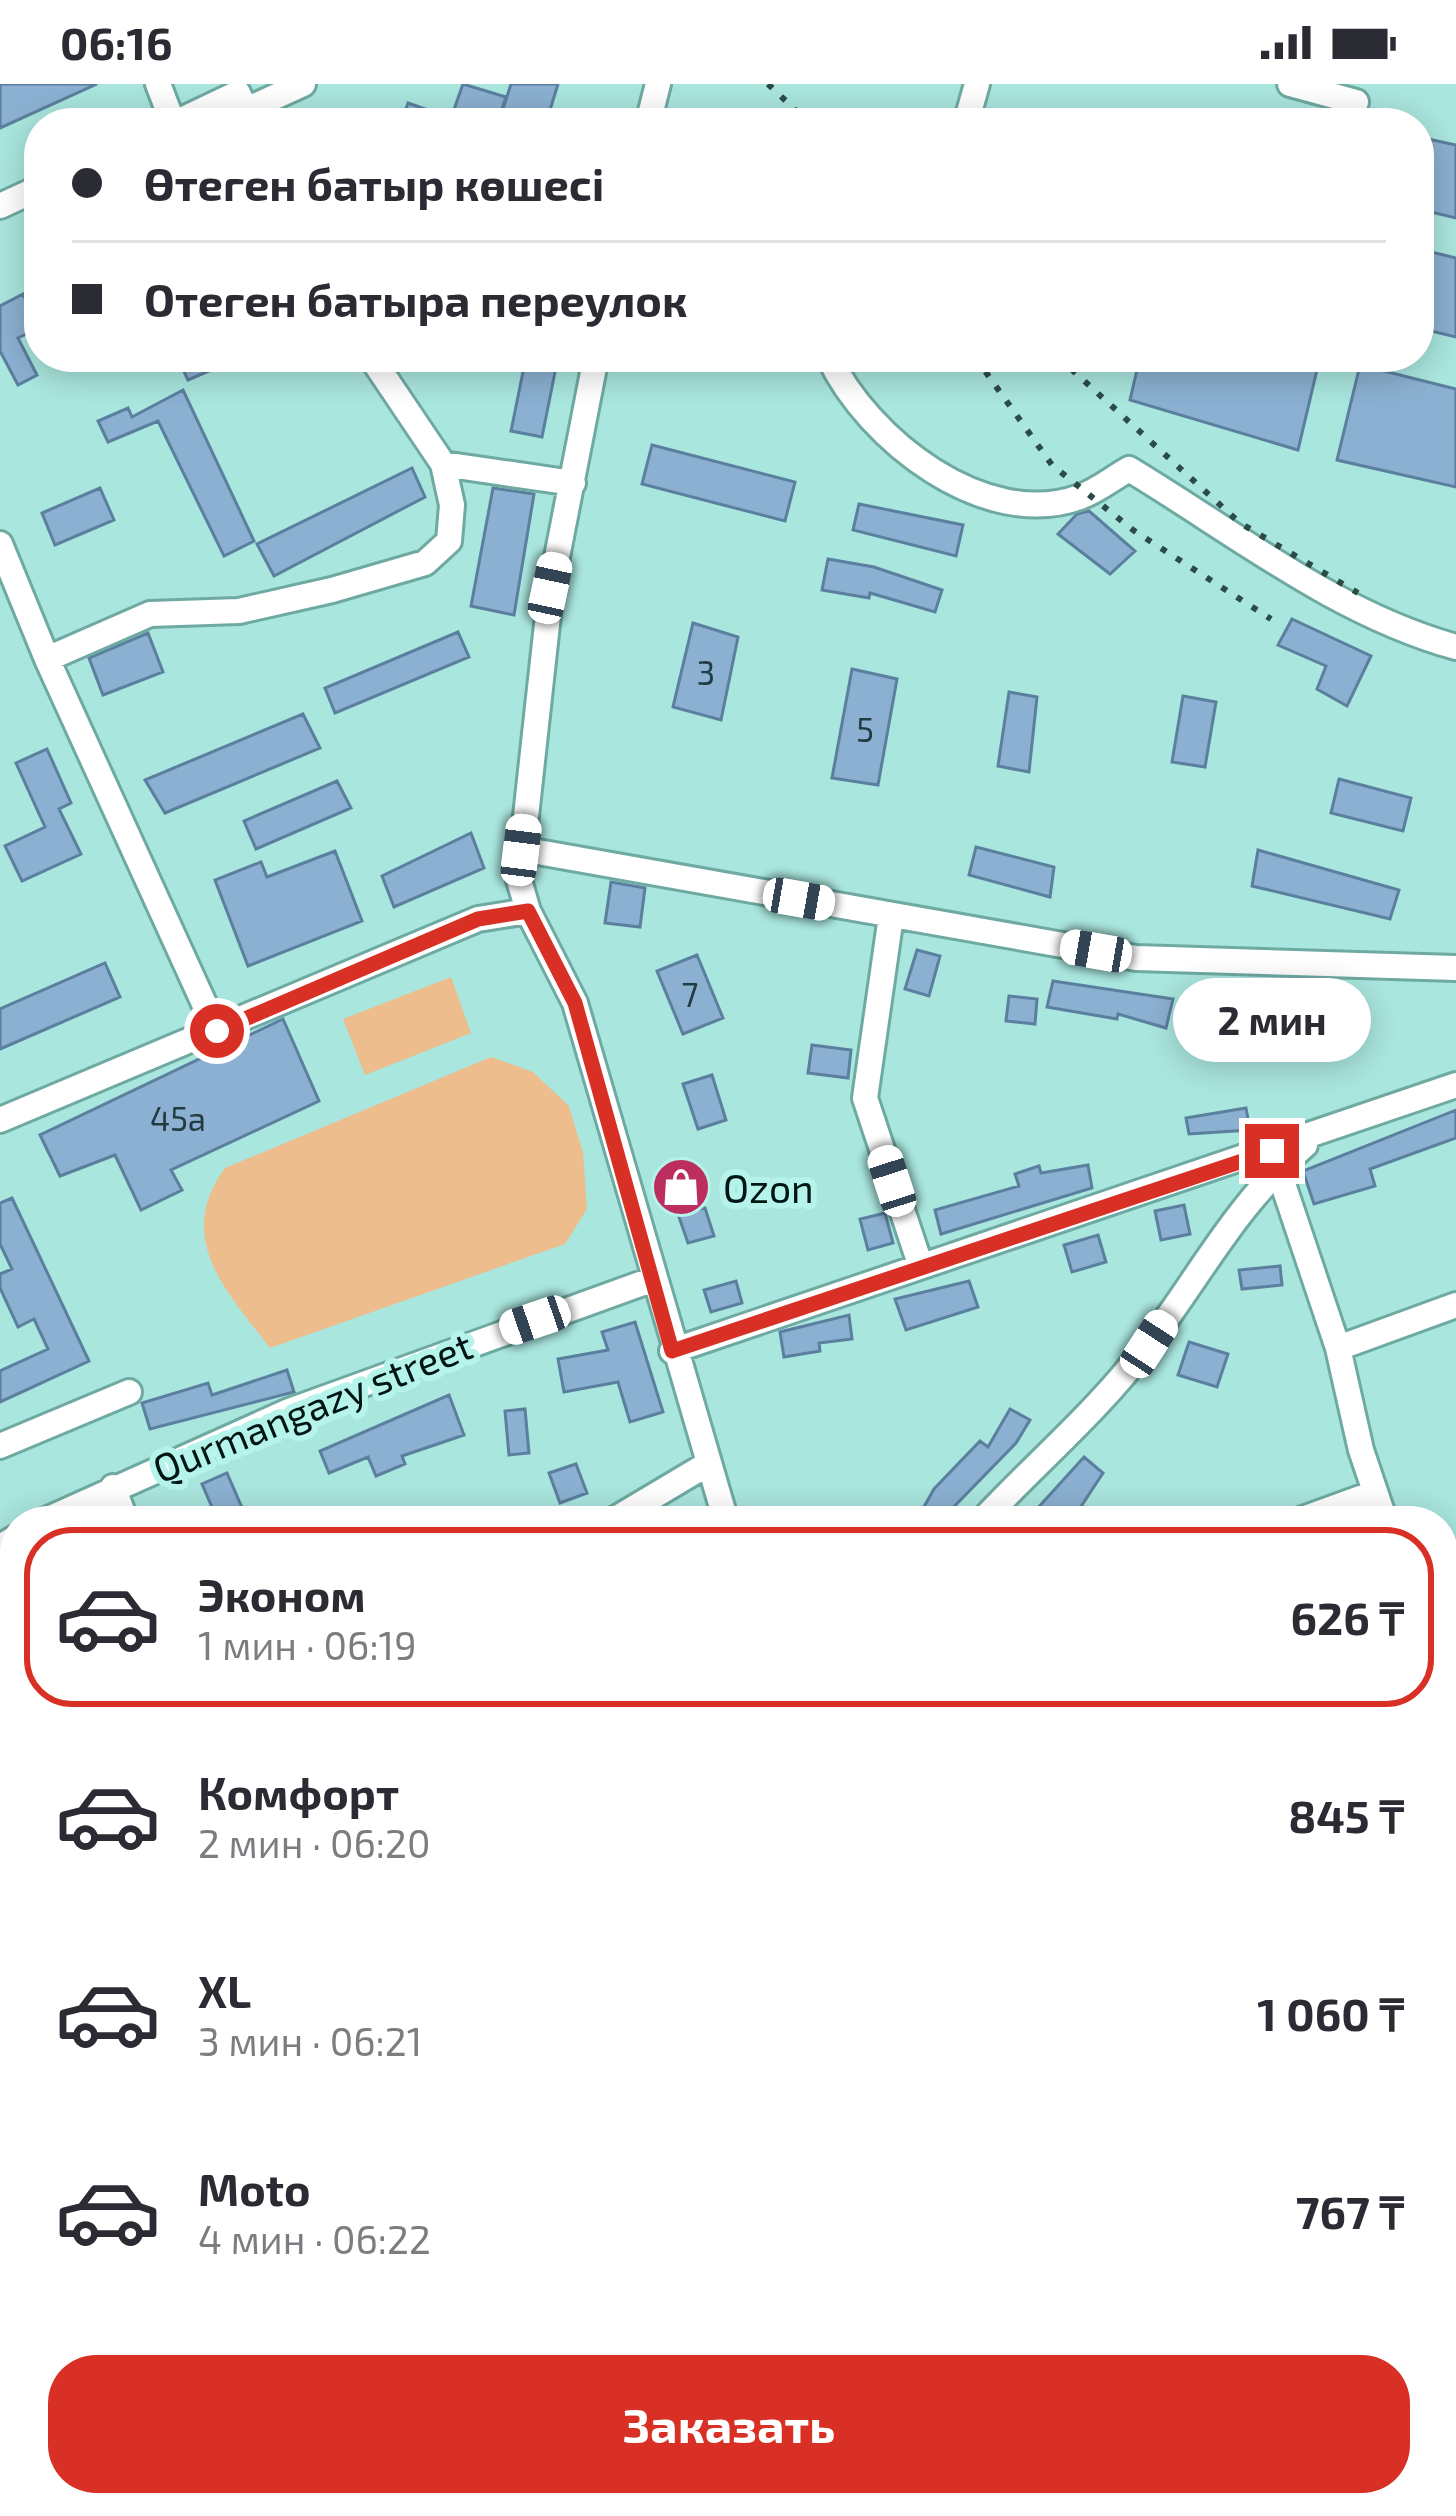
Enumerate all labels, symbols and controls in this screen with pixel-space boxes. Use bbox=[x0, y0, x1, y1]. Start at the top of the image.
text: 06:16 bbox=[60, 15, 173, 69]
text: Өтеген батыр көшесі bbox=[144, 156, 604, 210]
text: Отеген батыра переулок bbox=[144, 272, 687, 326]
car bbox=[525, 549, 575, 627]
house number: 3 bbox=[697, 652, 715, 692]
house number: 5 bbox=[856, 709, 874, 749]
car bbox=[499, 812, 543, 888]
car bbox=[760, 875, 838, 923]
car bbox=[1057, 927, 1135, 975]
house number: 7 bbox=[682, 974, 698, 1014]
callout: 2 мин bbox=[1173, 977, 1371, 1061]
text: 2 мин bbox=[1217, 996, 1327, 1043]
route start bbox=[190, 1004, 244, 1058]
house number: 45а bbox=[150, 1098, 206, 1138]
route end bbox=[1245, 1124, 1299, 1178]
car bbox=[864, 1141, 920, 1221]
shop icon: Ozon bbox=[650, 1156, 712, 1218]
place label: Ozon bbox=[723, 1164, 814, 1211]
car bbox=[495, 1291, 575, 1349]
car bbox=[1114, 1304, 1184, 1384]
street label: Qurmangazy street bbox=[146, 1321, 478, 1491]
icon: car bbox=[54, 1563, 162, 1671]
text: Эконом bbox=[198, 1567, 366, 1621]
text: 626 ₸ bbox=[1290, 1590, 1404, 1644]
text: 1 мин · 06:19 bbox=[198, 1621, 416, 1668]
icon: car bbox=[54, 1761, 162, 1869]
text: Комфорт bbox=[198, 1765, 399, 1819]
text: 845 ₸ bbox=[1288, 1788, 1404, 1842]
text: 2 мин · 06:20 bbox=[198, 1819, 430, 1866]
icon: car bbox=[54, 1959, 162, 2067]
text: XL bbox=[198, 1963, 251, 2017]
text: 1 060 ₸ bbox=[1257, 1986, 1404, 2040]
text: 3 мин · 06:21 bbox=[198, 2017, 422, 2064]
icon: car bbox=[54, 2157, 162, 2265]
text: Moto bbox=[198, 2161, 311, 2215]
text: 767 ₸ bbox=[1296, 2184, 1404, 2238]
text: 4 мин · 06:22 bbox=[198, 2215, 431, 2262]
button: Заказать bbox=[48, 2355, 1410, 2493]

